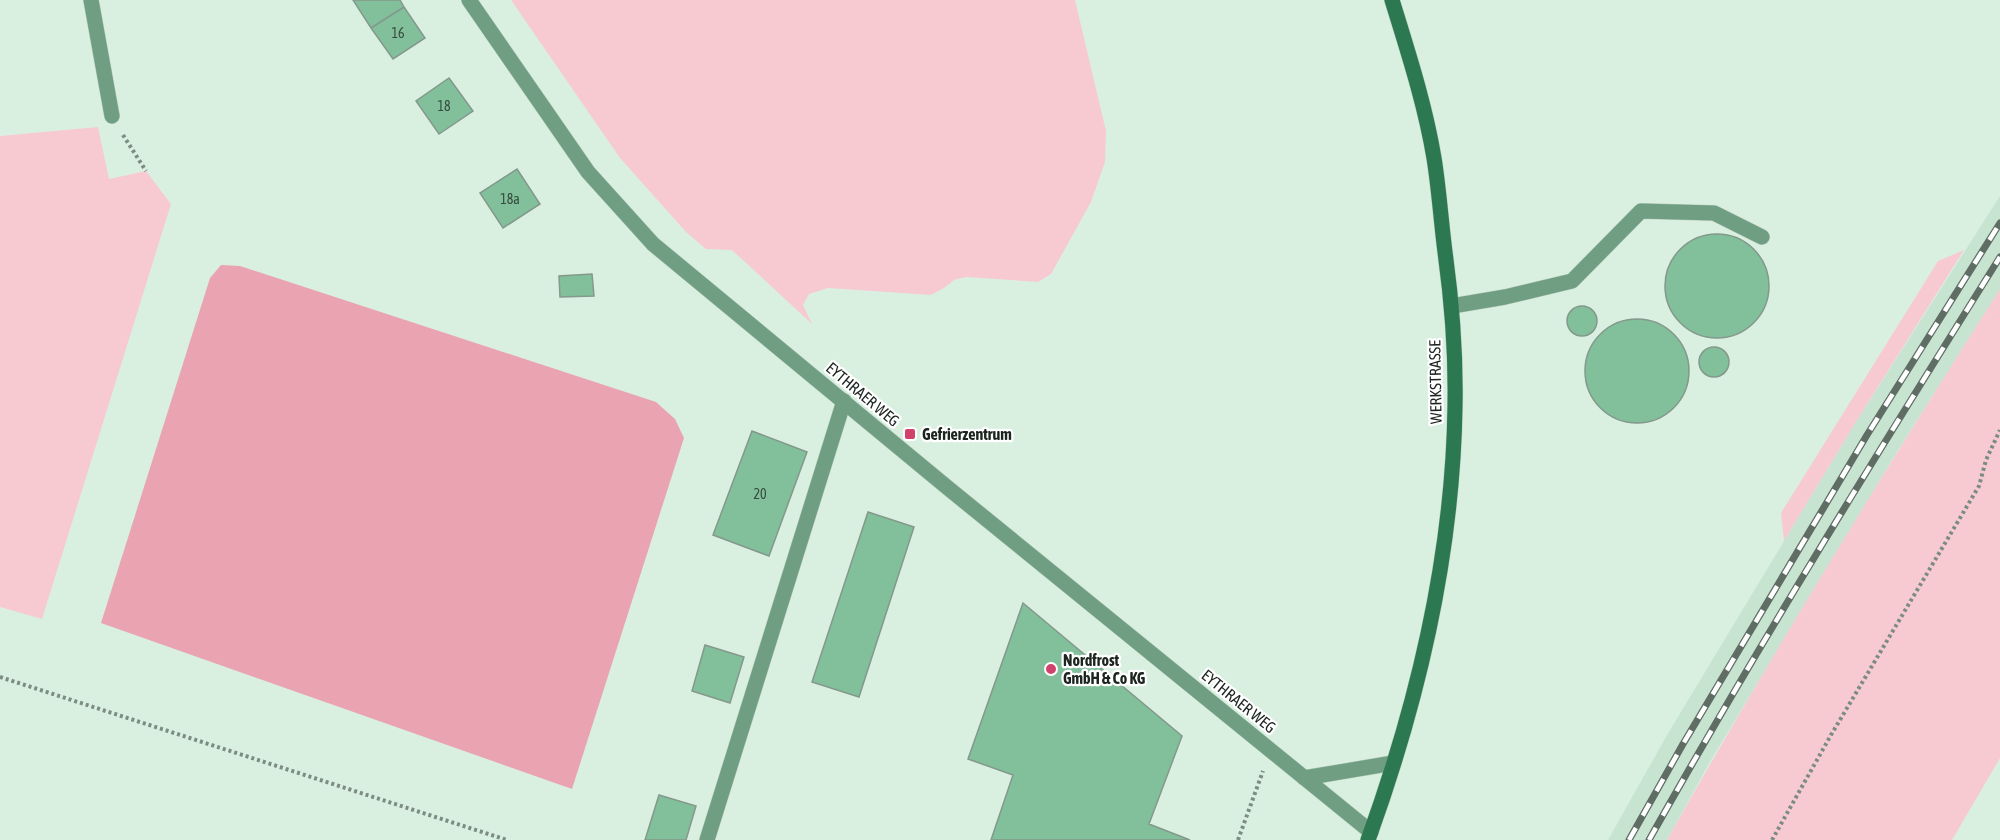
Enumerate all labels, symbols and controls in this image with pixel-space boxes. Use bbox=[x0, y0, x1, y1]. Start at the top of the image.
house number: 16 bbox=[391, 25, 405, 41]
house number: 18 bbox=[437, 98, 451, 114]
house number: 18a bbox=[500, 191, 520, 207]
street label: WERKSTRASSE bbox=[1425, 340, 1445, 424]
street label: EYTHRAER WEG bbox=[823, 358, 903, 430]
place label: Gefrierzentrum bbox=[922, 425, 1012, 443]
marker: Gefrierzentrum bbox=[903, 427, 917, 441]
house number: 20 bbox=[753, 486, 767, 502]
place label: Nordfrost GmbH & Co KG bbox=[1063, 651, 1146, 687]
marker: Nordfrost GmbH & Co KG bbox=[1044, 662, 1058, 676]
street label: EYTHRAER WEG bbox=[1198, 666, 1280, 736]

